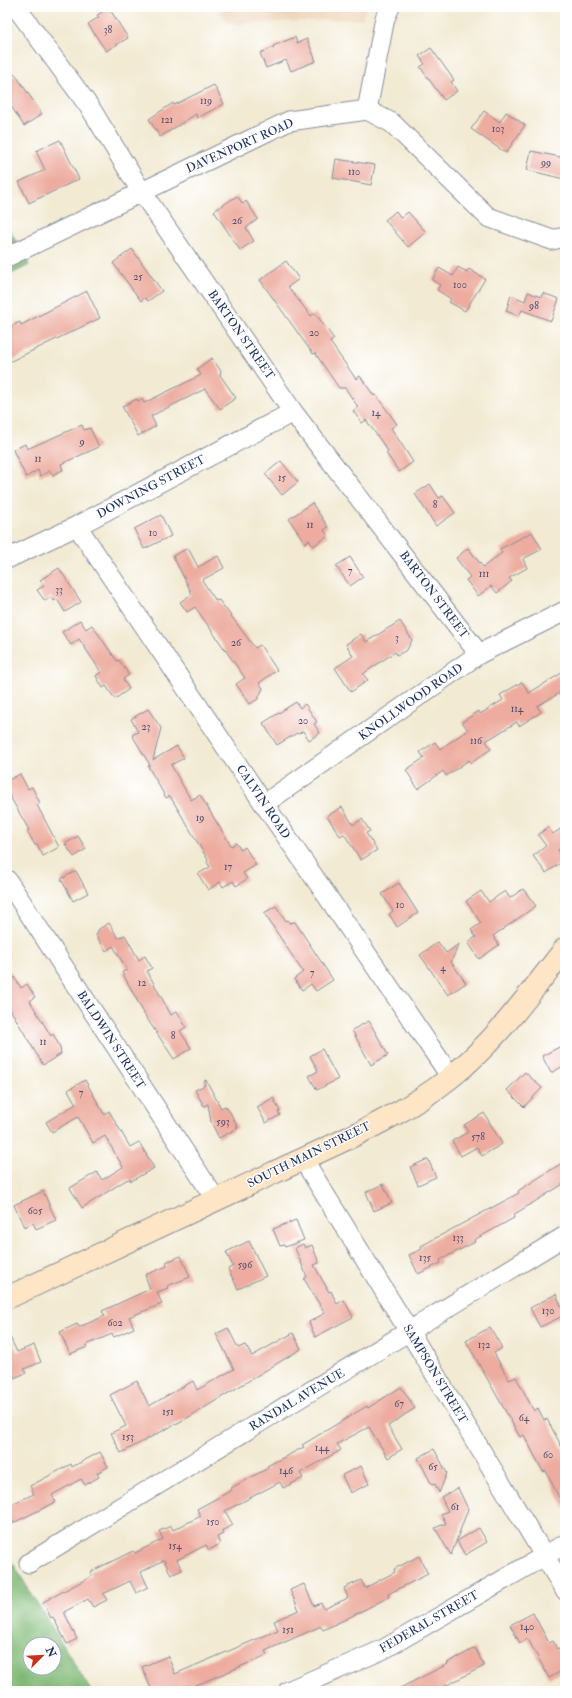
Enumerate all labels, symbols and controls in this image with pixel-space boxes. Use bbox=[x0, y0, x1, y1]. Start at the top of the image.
house number: 38 bbox=[104, 24, 113, 36]
house number: 119 bbox=[200, 95, 212, 107]
house number: 121 bbox=[161, 114, 174, 126]
street label: DAVENPORT ROAD bbox=[184, 115, 296, 176]
house number: 103 bbox=[492, 123, 504, 135]
house number: 99 bbox=[540, 157, 551, 169]
house number: 110 bbox=[348, 166, 360, 178]
house number: 26 bbox=[232, 215, 243, 227]
house number: 25 bbox=[133, 271, 143, 283]
house number: 100 bbox=[453, 279, 467, 291]
street label: BARTON STREET bbox=[204, 287, 278, 383]
house number: 98 bbox=[528, 300, 539, 312]
house number: 20 bbox=[309, 327, 319, 339]
house number: 14 bbox=[372, 407, 381, 419]
house number: 9 bbox=[78, 436, 85, 448]
street label: DOWNING STREET bbox=[94, 452, 208, 522]
house number: 11 bbox=[34, 453, 42, 465]
house number: 15 bbox=[278, 472, 287, 484]
house number: 8 bbox=[433, 499, 438, 511]
house number: 11 bbox=[306, 519, 314, 531]
house number: 10 bbox=[149, 527, 157, 539]
street label: BARTON STREET bbox=[396, 548, 472, 642]
house number: 7 bbox=[348, 565, 353, 577]
house number: 111 bbox=[479, 568, 490, 580]
house number: 33 bbox=[55, 584, 63, 596]
house number: 3 bbox=[395, 632, 399, 644]
house number: 26 bbox=[231, 637, 242, 649]
street label: KNOLLWOOD ROAD bbox=[356, 660, 466, 744]
house number: 114 bbox=[511, 703, 524, 715]
house number: 20 bbox=[298, 715, 308, 727]
house number: 23 bbox=[142, 721, 151, 733]
house number: 116 bbox=[470, 735, 483, 747]
street label: CALVIN ROAD bbox=[233, 762, 293, 842]
house number: 19 bbox=[196, 812, 204, 824]
house number: 17 bbox=[224, 861, 232, 873]
house number: 10 bbox=[396, 899, 404, 911]
house number: 4 bbox=[440, 962, 446, 974]
house number: 7 bbox=[310, 967, 315, 979]
house number: 12 bbox=[138, 977, 146, 989]
street label: BALDWIN STREET bbox=[74, 988, 148, 1092]
house number: 8 bbox=[171, 1030, 176, 1042]
house number: 11 bbox=[39, 1036, 47, 1048]
house number: 7 bbox=[79, 1087, 84, 1099]
house number: 593 bbox=[216, 1116, 230, 1128]
street label: SOUTH MAIN STREET bbox=[245, 1119, 373, 1191]
house number: 578 bbox=[471, 1131, 485, 1143]
house number: 605 bbox=[28, 1205, 43, 1217]
house number: 133 bbox=[452, 1232, 464, 1244]
house number: 135 bbox=[419, 1252, 432, 1264]
house number: 596 bbox=[238, 1259, 253, 1271]
house number: 130 bbox=[542, 1305, 554, 1317]
house number: 602 bbox=[107, 1317, 123, 1329]
street label: SAMPSON STREET bbox=[400, 1322, 471, 1426]
house number: 132 bbox=[478, 1339, 490, 1351]
street label: RANDAL AVENUE bbox=[246, 1365, 348, 1434]
house number: 67 bbox=[394, 1398, 404, 1410]
house number: 151 bbox=[162, 1406, 174, 1418]
house number: 64 bbox=[519, 1412, 530, 1424]
house number: 153 bbox=[122, 1431, 134, 1443]
house number: 144 bbox=[315, 1442, 330, 1454]
house number: 60 bbox=[543, 1449, 553, 1461]
house number: 65 bbox=[428, 1461, 438, 1473]
house number: 146 bbox=[279, 1465, 294, 1477]
house number: 61 bbox=[451, 1501, 460, 1513]
house number: 150 bbox=[207, 1516, 219, 1528]
house number: 154 bbox=[168, 1540, 182, 1552]
street label: FEDERAL STREET bbox=[377, 1587, 481, 1657]
house number: 140 bbox=[520, 1621, 534, 1633]
house number: 151 bbox=[282, 1624, 294, 1636]
north arrow bbox=[22, 1636, 62, 1676]
text: N bbox=[42, 1644, 59, 1660]

